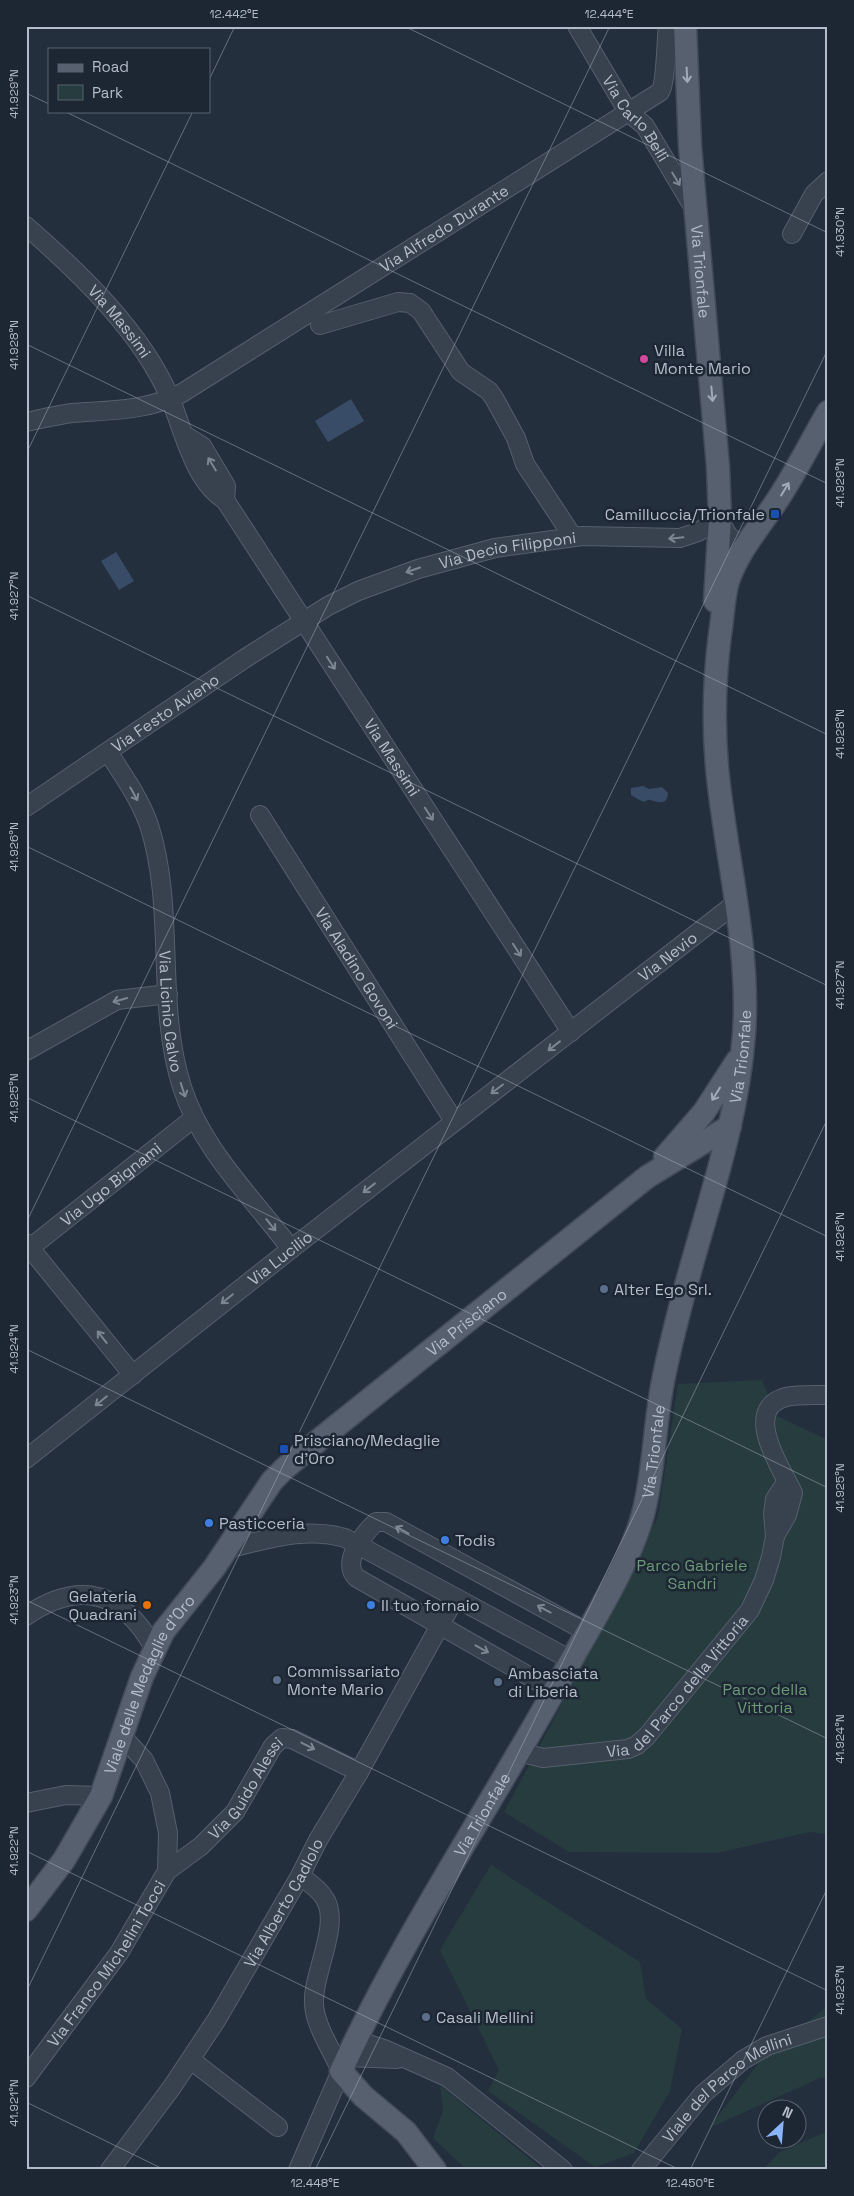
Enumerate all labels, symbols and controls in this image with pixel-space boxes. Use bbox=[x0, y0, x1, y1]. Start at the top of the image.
text: 12.442°E bbox=[210, 6, 259, 22]
text: 12.444°E bbox=[584, 6, 634, 22]
legend bbox=[48, 48, 210, 112]
text: Road bbox=[92, 57, 129, 76]
one-way arrow bbox=[682, 66, 692, 83]
text: 41.929°N bbox=[6, 69, 22, 119]
street label: Via Carlo Belli bbox=[598, 71, 674, 165]
text: Park bbox=[92, 83, 123, 102]
one-way arrow bbox=[671, 171, 681, 185]
street label: Via Alfredo Durante bbox=[375, 180, 513, 277]
text: 41.930°N bbox=[832, 207, 848, 257]
street label: Via Trionfale bbox=[686, 224, 715, 319]
street label: Via Massimi bbox=[83, 280, 156, 362]
text: 41.928°N bbox=[6, 320, 22, 370]
place label: Villa Monte Mario bbox=[654, 340, 751, 379]
marker: Villa Monte Mario bbox=[638, 353, 650, 365]
one-way arrow bbox=[707, 386, 717, 402]
one-way arrow bbox=[207, 457, 217, 471]
text: 41.929°N bbox=[832, 458, 848, 508]
one-way arrow bbox=[780, 482, 790, 496]
place label: Camilluccia/Trionfale bbox=[605, 504, 765, 525]
marker: Camilluccia/Trionfale bbox=[769, 508, 781, 520]
street label: Via Decio Filipponi bbox=[437, 527, 577, 574]
one-way arrow bbox=[669, 533, 685, 543]
one-way arrow bbox=[405, 566, 421, 576]
text: 41.927°N bbox=[6, 571, 22, 621]
one-way arrow bbox=[326, 655, 336, 669]
street label: Via Festo Avieno bbox=[107, 669, 223, 757]
text: 41.928°N bbox=[832, 709, 848, 759]
street label: Via Massimi bbox=[359, 715, 425, 800]
one-way arrow bbox=[129, 786, 139, 800]
one-way arrow bbox=[423, 807, 434, 821]
text: 41.926°N bbox=[6, 822, 22, 872]
street label: Via Aladino Govoni bbox=[310, 903, 403, 1033]
street label: Via Nevio bbox=[634, 927, 702, 986]
one-way arrow bbox=[512, 943, 522, 957]
street label: Via Licinio Calvo bbox=[154, 950, 187, 1075]
text: 41.927°N bbox=[832, 960, 848, 1010]
one-way arrow bbox=[112, 996, 128, 1005]
street label: Via Trionfale bbox=[725, 1010, 756, 1105]
one-way arrow bbox=[547, 1041, 561, 1051]
text: 41.925°N bbox=[6, 1073, 22, 1123]
one-way arrow bbox=[179, 1081, 188, 1097]
one-way arrow bbox=[491, 1083, 504, 1094]
one-way arrow bbox=[711, 1087, 721, 1101]
street label: Via Ugo Bignami bbox=[56, 1138, 166, 1231]
one-way arrow bbox=[362, 1183, 376, 1193]
text: 41.926°N bbox=[832, 1212, 848, 1262]
one-way arrow bbox=[266, 1218, 277, 1231]
street label: Via Lucilio bbox=[244, 1226, 317, 1290]
place label: Alter Ego Srl. bbox=[614, 1279, 712, 1300]
street label: Via Prisciano bbox=[422, 1283, 511, 1361]
marker: Alter Ego Srl. bbox=[598, 1283, 610, 1295]
one-way arrow bbox=[221, 1294, 234, 1305]
text: 41.924°N bbox=[6, 1324, 22, 1374]
one-way arrow bbox=[97, 1331, 108, 1344]
one-way arrow bbox=[94, 1395, 107, 1406]
street label: Via Trionfale bbox=[637, 1403, 670, 1500]
place label: Prisciano/Medaglie d'Oro bbox=[294, 1430, 440, 1469]
marker: Prisciano/Medaglie d'Oro bbox=[278, 1443, 290, 1455]
text: 41.925°N bbox=[832, 1463, 848, 1513]
place label: Pasticceria bbox=[219, 1513, 305, 1534]
marker: Pasticceria bbox=[203, 1517, 215, 1529]
one-way arrow bbox=[395, 1525, 410, 1535]
place label: Todis bbox=[455, 1530, 495, 1551]
marker: Todis bbox=[439, 1534, 451, 1546]
park label: Parco Gabriele Sandri bbox=[637, 1555, 747, 1594]
text: 41.923°N bbox=[6, 1575, 22, 1625]
place label: Gelateria Quadrani bbox=[69, 1586, 137, 1625]
street label: Viale delle Medaglie d'Oro bbox=[99, 1590, 200, 1777]
place label: Il tuo fornaio bbox=[381, 1595, 480, 1616]
marker: Gelateria Quadrani bbox=[141, 1599, 153, 1611]
marker: Il tuo fornaio bbox=[365, 1599, 377, 1611]
one-way arrow bbox=[538, 1603, 552, 1613]
street label: Via del Parco della Vittoria bbox=[605, 1610, 753, 1762]
one-way arrow bbox=[474, 1645, 488, 1655]
place label: Commissariato Monte Mario bbox=[287, 1661, 400, 1700]
place label: Ambasciata di Liberia bbox=[508, 1663, 598, 1702]
marker: Commissariato Monte Mario bbox=[271, 1674, 283, 1686]
marker: Ambasciata di Liberia bbox=[492, 1676, 504, 1688]
park label: Parco della Vittoria bbox=[723, 1679, 807, 1718]
text: 41.924°N bbox=[832, 1714, 848, 1764]
street label: Via Guido Alessi bbox=[204, 1732, 287, 1844]
one-way arrow bbox=[300, 1742, 315, 1751]
street label: Via Trionfale bbox=[449, 1769, 515, 1860]
text: 41.922°N bbox=[6, 1826, 22, 1876]
street label: Via Alberto Cadlolo bbox=[239, 1835, 328, 1971]
street label: Via Franco Michelini Tocci bbox=[43, 1877, 170, 2051]
text: 41.923°N bbox=[832, 1965, 848, 2015]
place label: Casali Mellini bbox=[436, 2007, 534, 2028]
marker: Casali Mellini bbox=[420, 2011, 432, 2023]
street label: Viale del Parco Mellini bbox=[658, 2029, 794, 2147]
text: 41.921°N bbox=[6, 2079, 22, 2127]
north arrow bbox=[756, 2098, 806, 2148]
text: N bbox=[780, 2102, 796, 2122]
text: 12.448°E bbox=[290, 2175, 340, 2191]
text: 12.450°E bbox=[666, 2175, 715, 2191]

